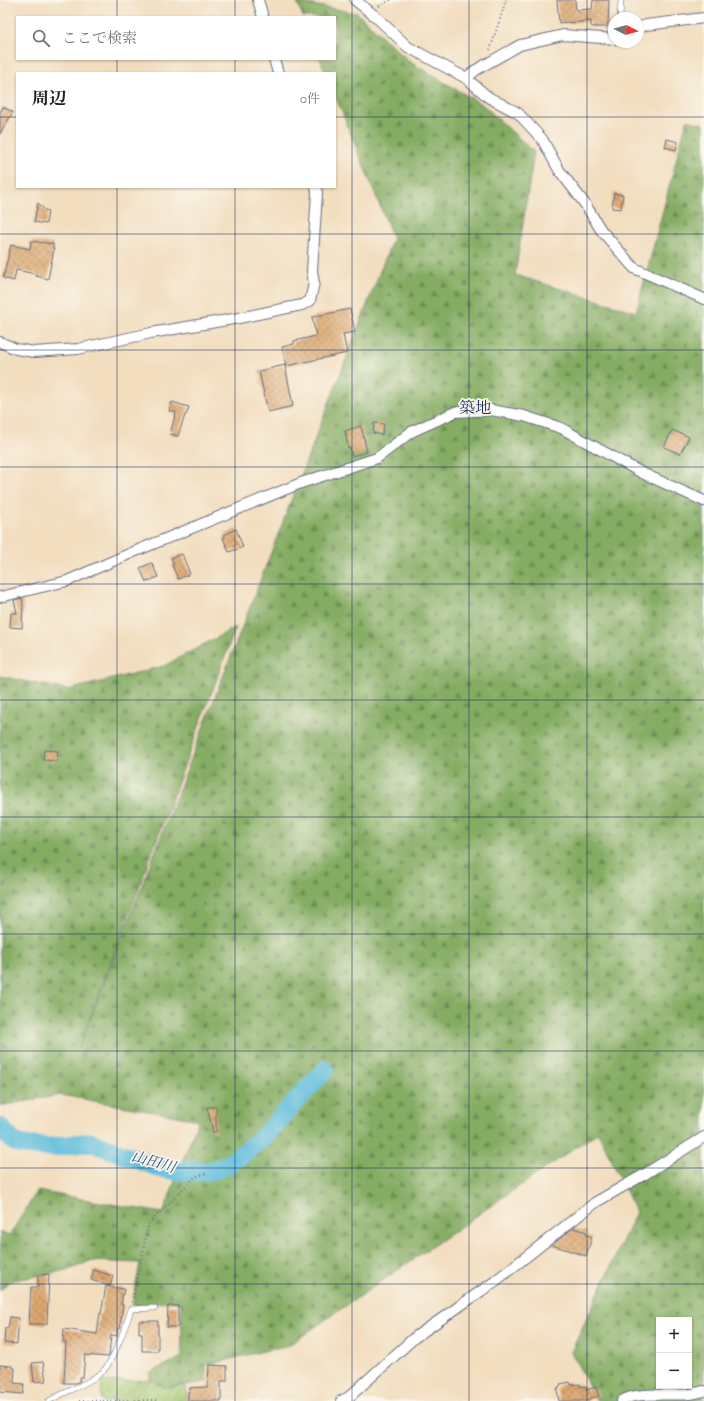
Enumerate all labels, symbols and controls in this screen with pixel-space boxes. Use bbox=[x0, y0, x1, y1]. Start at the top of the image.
north arrow bbox=[608, 12, 644, 48]
search box bbox=[16, 16, 336, 60]
icon: search bbox=[30, 27, 52, 49]
text: ここで検索 bbox=[62, 29, 137, 50]
text: 周辺 bbox=[32, 88, 66, 112]
text: 0件 bbox=[300, 91, 320, 109]
district label: 築地 bbox=[459, 398, 491, 421]
water label: 山田川 bbox=[128, 1147, 179, 1180]
map controls bbox=[656, 1317, 692, 1389]
button: + bbox=[656, 1317, 692, 1353]
button: − bbox=[656, 1353, 692, 1389]

